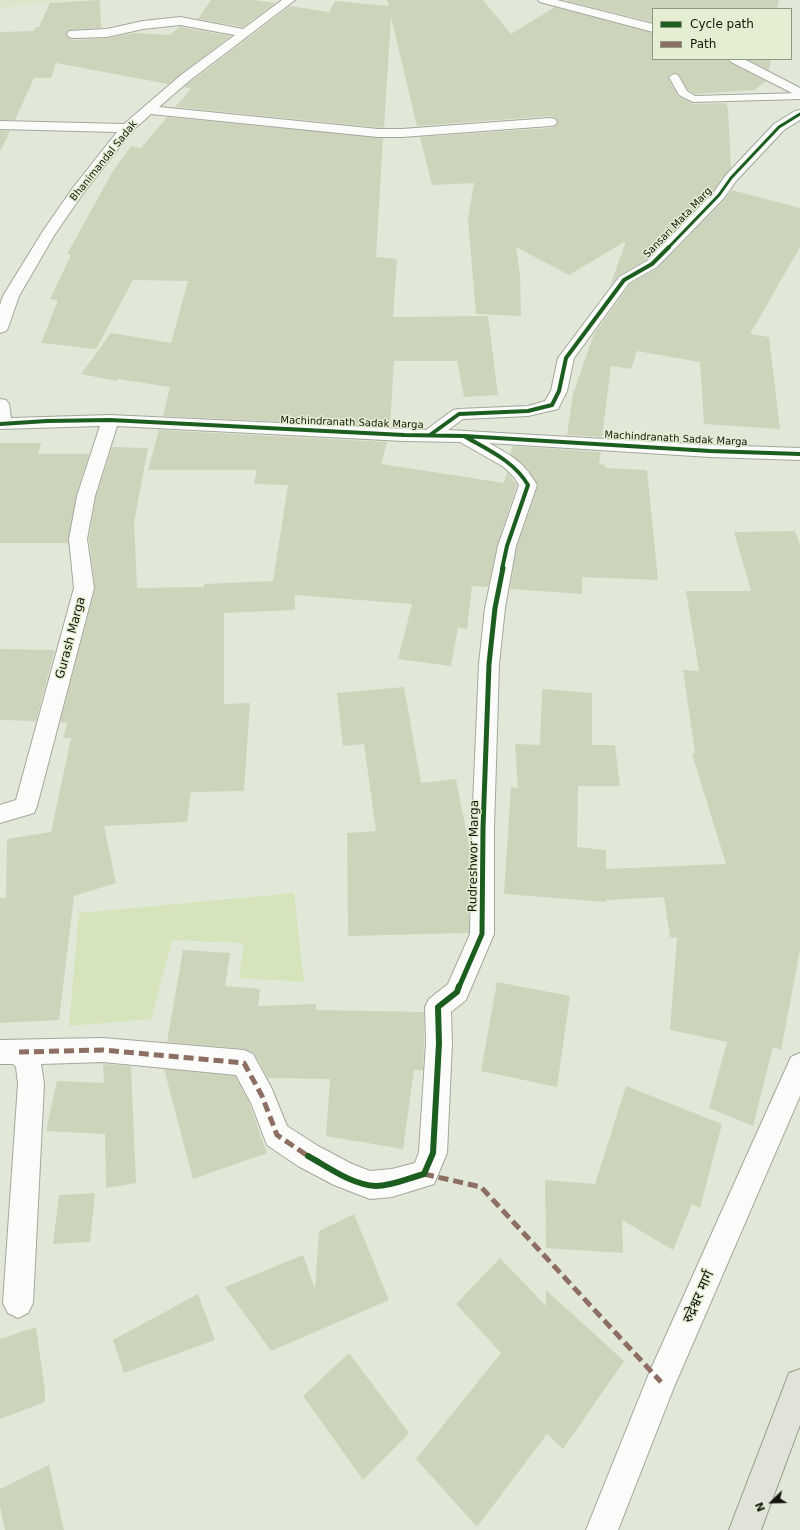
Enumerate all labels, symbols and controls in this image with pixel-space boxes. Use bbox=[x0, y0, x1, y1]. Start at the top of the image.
legend bbox=[652, 8, 792, 60]
text: Cycle path bbox=[690, 17, 754, 31]
text: Path bbox=[690, 37, 716, 51]
street label: Bhanimandal Sadak bbox=[68, 118, 140, 204]
street label: Sansari Mata Marg bbox=[641, 185, 715, 261]
street label: Machindranath Sadak Marga bbox=[280, 415, 424, 431]
street label: Machindranath Sadak Marga bbox=[604, 429, 748, 449]
street label: Gurash Marga bbox=[53, 595, 89, 681]
street label: Rudreshwor Marga bbox=[466, 800, 482, 912]
street label: रुद्रेश्वर मार्ग bbox=[680, 1268, 718, 1326]
north arrow bbox=[752, 1482, 792, 1522]
text: N bbox=[753, 1500, 768, 1514]

